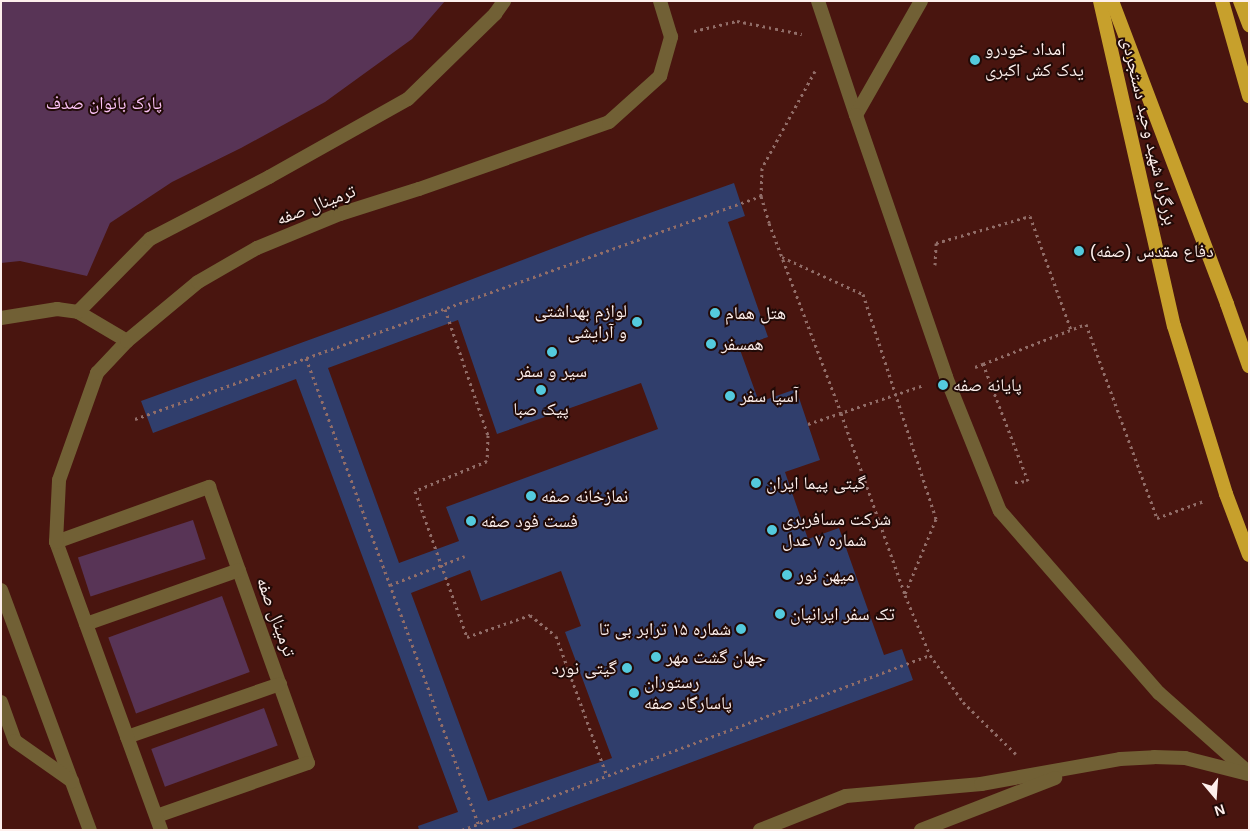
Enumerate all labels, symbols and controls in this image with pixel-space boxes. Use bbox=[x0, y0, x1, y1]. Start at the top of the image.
street label: بزرگراه شهید وحید دستجردی bbox=[1117, 35, 1181, 227]
place label: امداد خودرو یدک کش اکبری bbox=[985, 39, 1084, 82]
marker: امداد خودرو یدک کش اکبری bbox=[969, 54, 981, 66]
park label: پارک بانوان صدف bbox=[46, 92, 162, 114]
street label: ترمینال صفه bbox=[273, 180, 359, 230]
place label: دفاع مقدس (صفه) bbox=[1090, 240, 1214, 262]
marker: دفاع مقدس (صفه) bbox=[1072, 244, 1086, 258]
place label: لوازم بهداشتی و آرایشی bbox=[534, 301, 627, 344]
place label: هتل همام bbox=[725, 302, 786, 324]
marker: هتل همام bbox=[709, 307, 721, 319]
marker: لوازم بهداشتی و آرایشی bbox=[631, 316, 643, 328]
place label: همسفر bbox=[721, 333, 764, 355]
marker: همسفر bbox=[705, 338, 717, 350]
marker: سیر و سفر bbox=[546, 346, 558, 358]
place label: سیر و سفر bbox=[517, 360, 587, 382]
place label: پایانه صفه bbox=[953, 374, 1022, 396]
marker: پایانه صفه bbox=[937, 379, 949, 391]
marker: پیک صبا bbox=[535, 384, 547, 396]
place label: آسیا سفر bbox=[740, 385, 798, 407]
marker: آسیا سفر bbox=[724, 390, 736, 402]
place label: پیک صبا bbox=[513, 398, 569, 420]
place label: گیتی پیما ایران bbox=[766, 472, 866, 494]
marker: گیتی پیما ایران bbox=[750, 477, 762, 489]
place label: نمازخانه صفه bbox=[541, 485, 628, 507]
marker: نمازخانه صفه bbox=[525, 490, 537, 502]
place label: شرکت مسافربری شماره ۷ عدل bbox=[782, 509, 891, 552]
place label: فست فود صفه bbox=[481, 510, 578, 532]
marker: فست فود صفه bbox=[465, 515, 477, 527]
marker: شرکت مسافربری شماره ۷ عدل bbox=[766, 524, 778, 536]
place label: میهن نور bbox=[797, 564, 854, 586]
marker: میهن نور bbox=[781, 569, 793, 581]
street label: ترمینال صفه bbox=[252, 574, 300, 660]
place label: تک سفر ایرانیان bbox=[790, 603, 895, 625]
marker: تک سفر ایرانیان bbox=[774, 608, 786, 620]
place label: شماره ۱۵ ترابر بی تا bbox=[599, 618, 731, 640]
marker: شماره ۱۵ ترابر بی تا bbox=[735, 623, 747, 635]
place label: جهان گشت مهر bbox=[666, 646, 766, 668]
marker: جهان گشت مهر bbox=[650, 651, 662, 663]
place label: گیتی نورد bbox=[551, 657, 617, 679]
marker: گیتی نورد bbox=[621, 662, 633, 674]
place label: رستوران پاسارگاد صفه bbox=[644, 672, 732, 714]
marker: رستوران پاسارگاد صفه bbox=[628, 687, 640, 699]
north arrow bbox=[1190, 771, 1240, 821]
text: N bbox=[1212, 801, 1227, 819]

